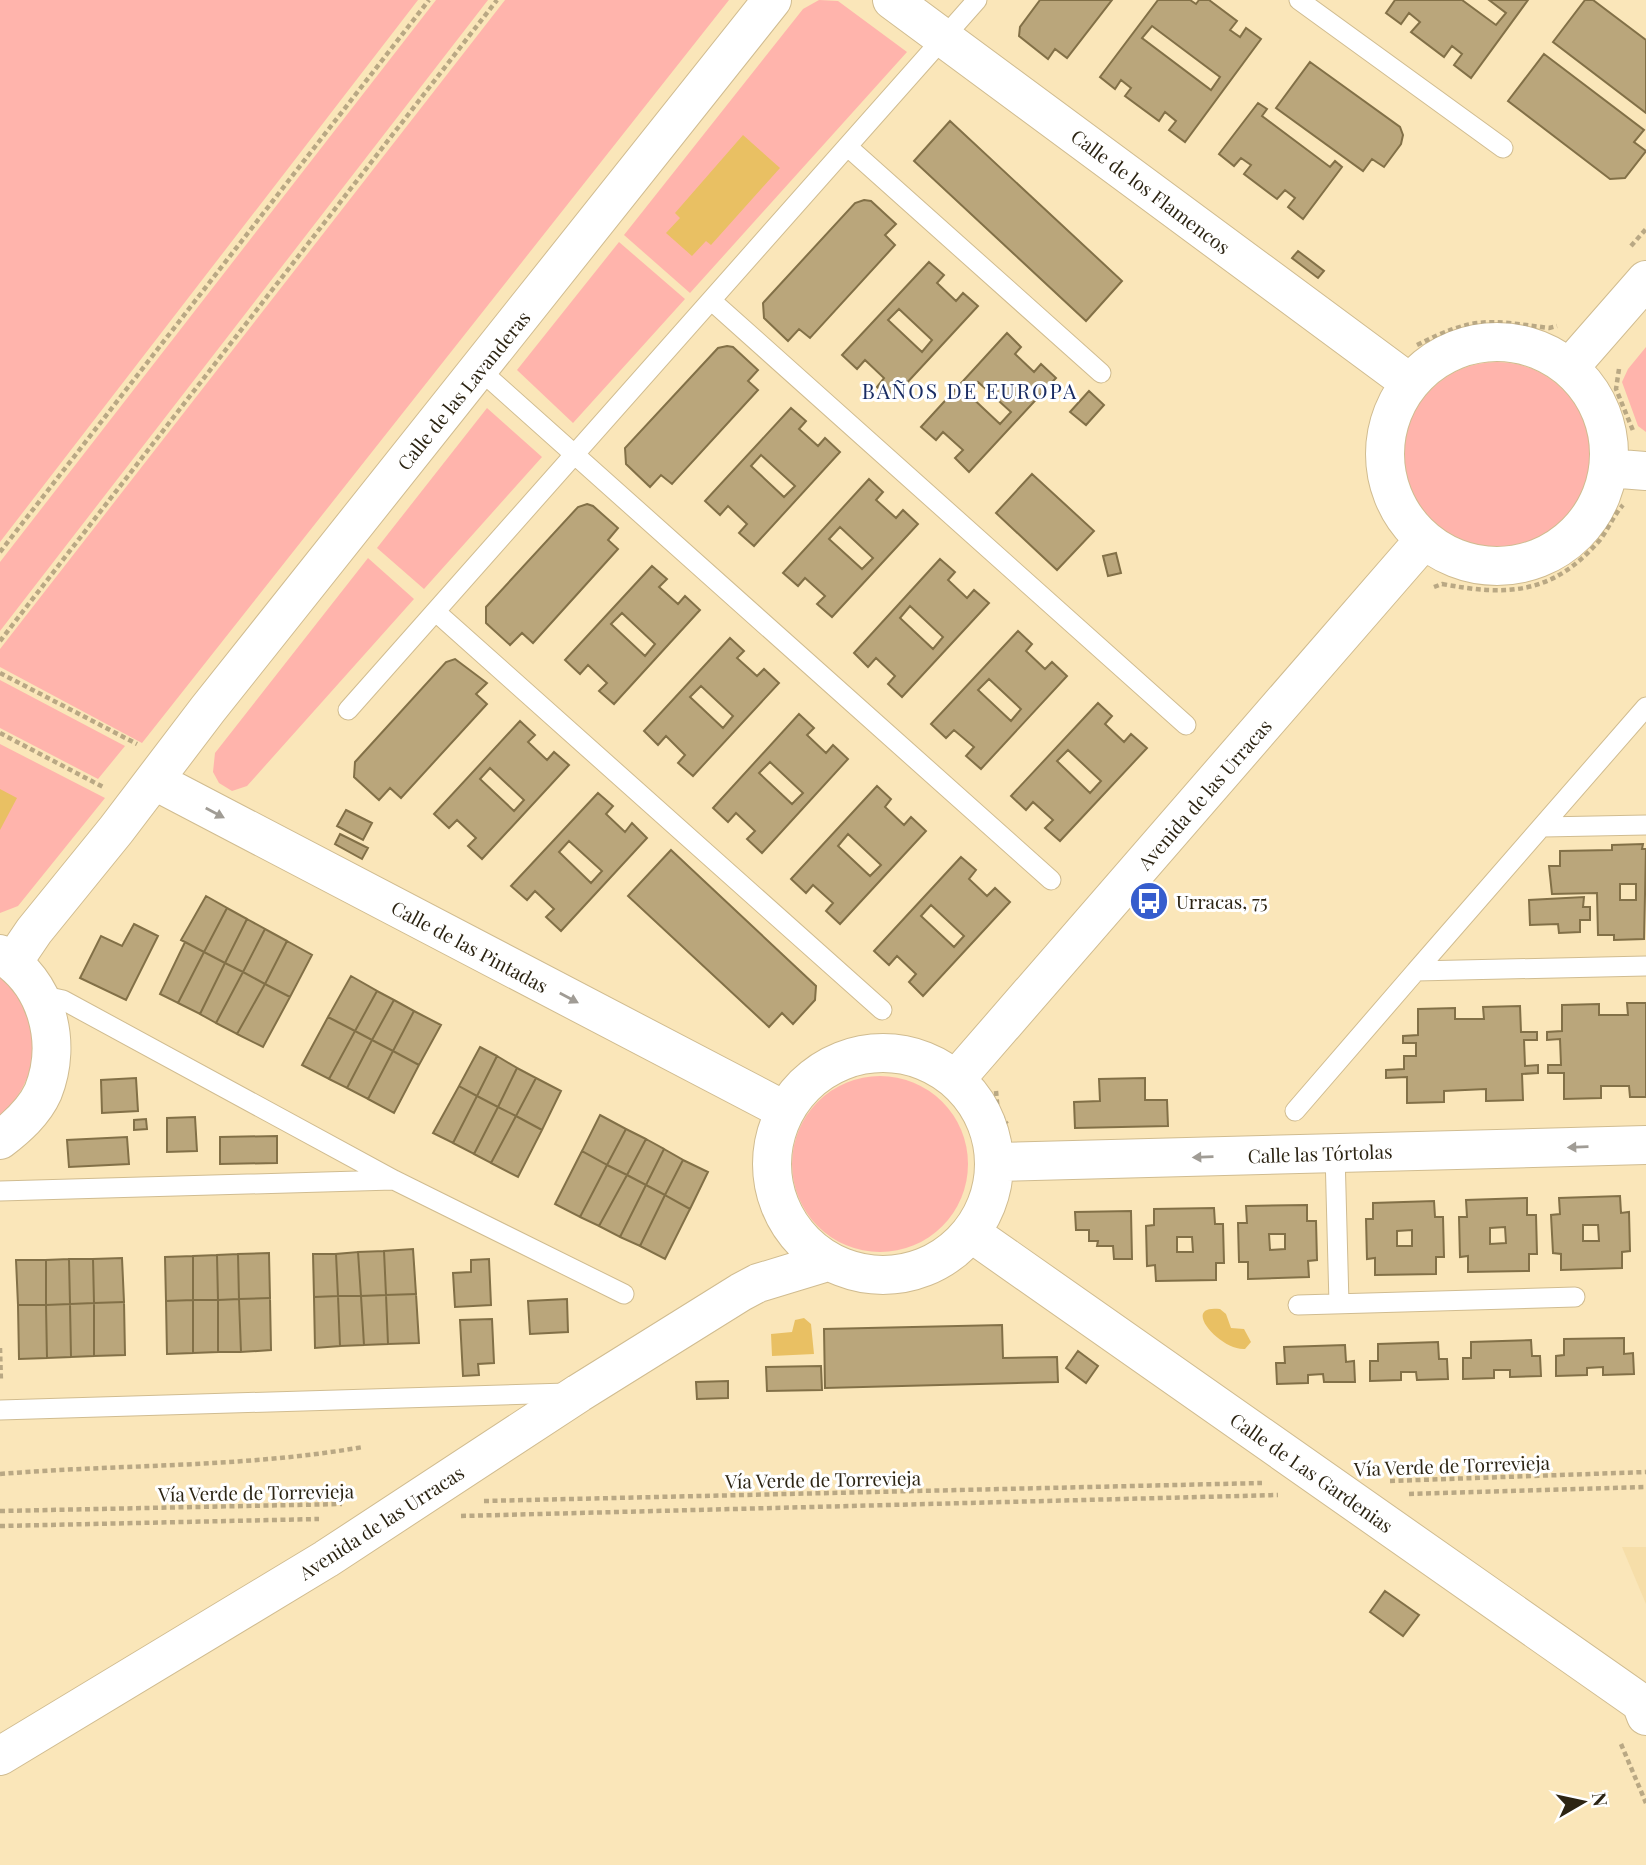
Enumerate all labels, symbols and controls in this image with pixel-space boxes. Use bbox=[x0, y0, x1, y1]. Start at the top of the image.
street label: Calle de los Flamencos bbox=[1066, 123, 1236, 259]
street label: Calle de las Lavanderas bbox=[391, 305, 535, 475]
district label: BAÑOS DE EUROPA bbox=[862, 376, 1078, 404]
street label: Avenida de las Urracas bbox=[1131, 713, 1277, 876]
one-way arrow bbox=[205, 807, 225, 819]
bus stop icon: Urracas, 75 bbox=[1128, 880, 1170, 922]
place label: Urracas, 75 bbox=[1176, 888, 1268, 914]
street label: Calle de las Pintadas bbox=[387, 894, 553, 998]
one-way arrow bbox=[559, 992, 579, 1003]
street label: Calle las Tórtolas bbox=[1247, 1137, 1393, 1169]
one-way arrow bbox=[1567, 1141, 1589, 1152]
one-way arrow bbox=[1192, 1151, 1214, 1162]
street label: Calle de Las Gardenias bbox=[1225, 1406, 1399, 1538]
street label: Vía Verde de Torrevieja bbox=[1353, 1449, 1551, 1481]
street label: Avenida de las Urracas bbox=[293, 1459, 469, 1586]
street label: Vía Verde de Torrevieja bbox=[724, 1464, 922, 1494]
street label: Vía Verde de Torrevieja bbox=[157, 1477, 355, 1507]
north arrow bbox=[1548, 1767, 1618, 1837]
text: N bbox=[1587, 1790, 1615, 1808]

